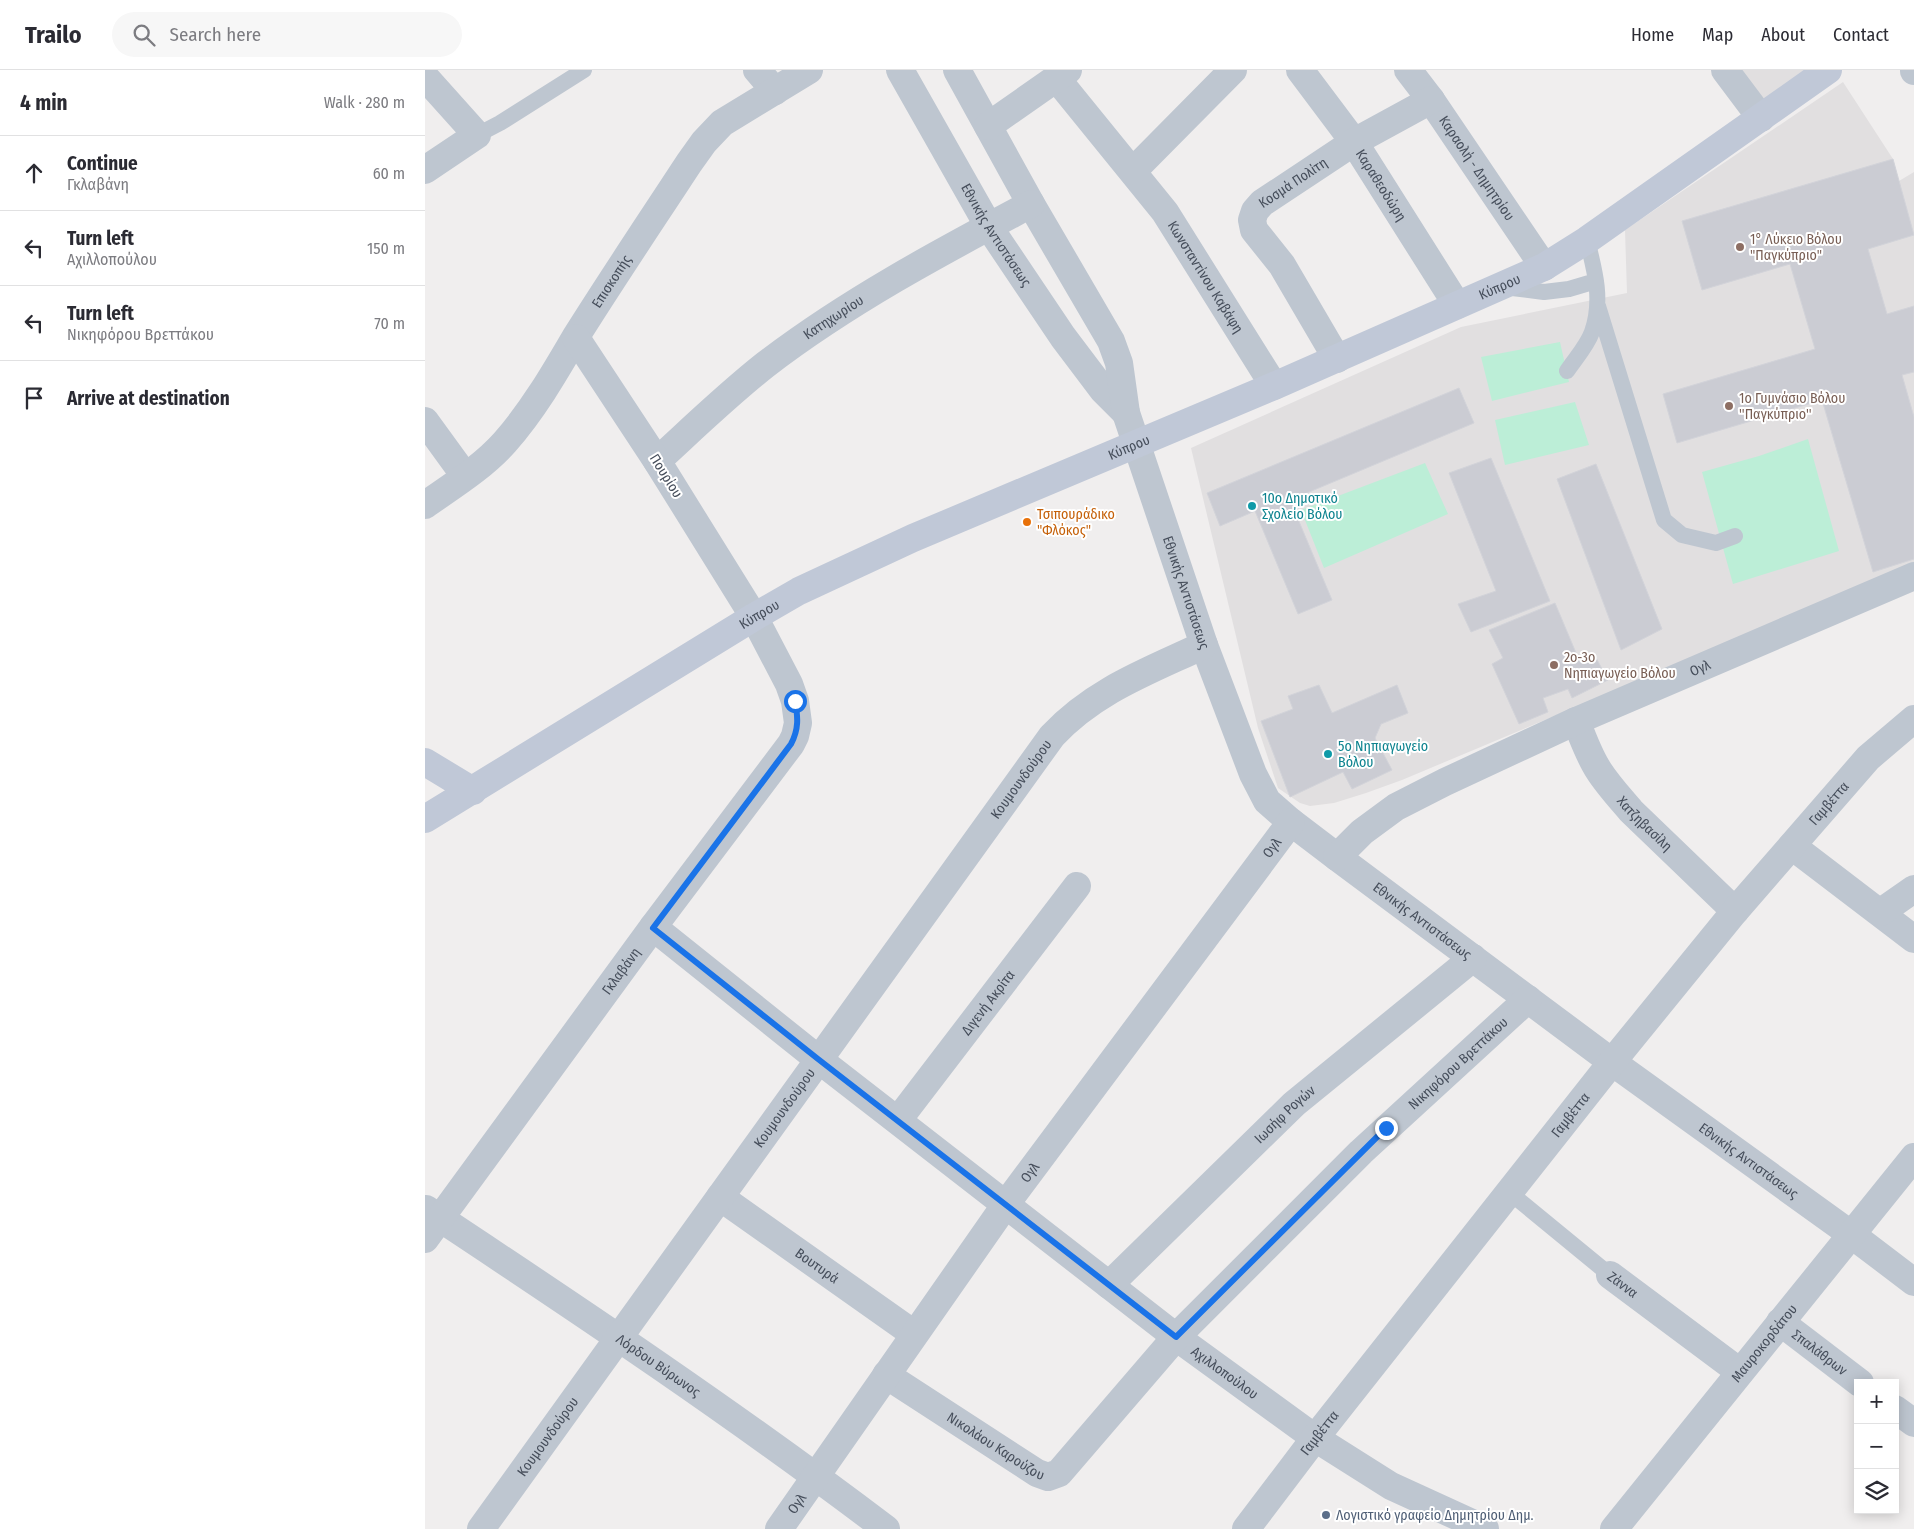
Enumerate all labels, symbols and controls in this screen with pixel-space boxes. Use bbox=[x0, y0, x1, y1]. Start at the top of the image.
search box bbox=[112, 12, 462, 57]
text: Trailo bbox=[25, 21, 82, 49]
icon: search bbox=[130, 21, 158, 49]
text: Search here bbox=[170, 23, 261, 46]
text: Home bbox=[1631, 24, 1674, 46]
text: Map bbox=[1702, 24, 1733, 46]
text: About bbox=[1761, 24, 1805, 46]
text: Contact bbox=[1833, 24, 1889, 46]
text: 4 min bbox=[20, 90, 68, 116]
text: Walk · 280 m bbox=[324, 93, 405, 112]
street label: Καραολή - Δημητρίου bbox=[1436, 113, 1518, 224]
street label: Καραθεοδώρη bbox=[1352, 146, 1410, 224]
text: Continue bbox=[67, 152, 138, 175]
street label: Κοσμά Πολίτη bbox=[1255, 154, 1330, 211]
icon: ahead bbox=[20, 159, 48, 187]
text: 60 m bbox=[373, 164, 405, 183]
text: Γκλαβάνη bbox=[67, 175, 129, 194]
street label: Εθνικής Αντιστάσεως bbox=[958, 180, 1035, 290]
street label: Κωνσταντίνου Καβάφη bbox=[1164, 218, 1247, 336]
text: Turn left bbox=[67, 227, 134, 250]
place label: 1° Λύκειο Βόλου "Παγκύπριο" bbox=[1750, 231, 1842, 264]
icon: left bbox=[20, 234, 48, 262]
text: 150 m bbox=[367, 239, 405, 258]
marker: 1° Λύκειο Βόλου "Παγκύπριο" bbox=[1734, 241, 1746, 253]
text: Αχιλλοπούλου bbox=[67, 250, 157, 269]
street label: Επισκοπής bbox=[588, 252, 635, 311]
street label: Κύπρου bbox=[1476, 270, 1523, 303]
street label: Κατηχωρίου bbox=[800, 291, 867, 343]
text: Turn left bbox=[67, 302, 134, 325]
icon: left bbox=[20, 309, 48, 337]
text: 70 m bbox=[374, 314, 405, 333]
text: Νικηφόρου Βρεττάκου bbox=[67, 325, 214, 344]
icon: arrive bbox=[20, 384, 48, 412]
text: Arrive at destination bbox=[67, 387, 230, 410]
place label: 1ο Γυμνάσιο Βόλου ''Παγκύπριο'' bbox=[1739, 390, 1845, 423]
marker: 1ο Γυμνάσιο Βόλου ''Παγκύπριο'' bbox=[1723, 400, 1735, 412]
street label: Κύπρου bbox=[1105, 431, 1152, 463]
street label: Πουρίου bbox=[646, 451, 686, 501]
place label: 10ο Δημοτικό Σχολείο Βόλου bbox=[1262, 490, 1343, 523]
marker: 10ο Δημοτικό Σχολείο Βόλου bbox=[1246, 500, 1258, 512]
place label: Τσιπουράδικο "Φλόκος" bbox=[1037, 506, 1115, 539]
marker: Τσιπουράδικο "Φλόκος" bbox=[1021, 516, 1033, 528]
street label: Εθνικής Αντιστάσεως bbox=[1159, 534, 1213, 652]
street label: Κύπρου bbox=[736, 596, 782, 633]
place label: 2ο-3ο Νηπιαγωγείο Βόλου bbox=[1564, 649, 1676, 682]
street label: Ογλ bbox=[1687, 656, 1714, 680]
marker: 2ο-3ο Νηπιαγωγείο Βόλου bbox=[1548, 659, 1560, 671]
route start bbox=[784, 690, 807, 713]
street label: Κουμουνδούρου bbox=[987, 736, 1055, 822]
place label: 5ο Νηπιαγωγείο Βόλου bbox=[1338, 738, 1428, 771]
marker: 5ο Νηπιαγωγείο Βόλου bbox=[1322, 748, 1334, 760]
street label: Γαμβέττα bbox=[1805, 778, 1852, 828]
street label: Χατζηβασίλη bbox=[1613, 793, 1676, 855]
street label: Ογλ bbox=[1259, 834, 1285, 861]
street label: Εθνικής Αντιστάσεως bbox=[1370, 878, 1475, 963]
street label: Γκλαβάνη bbox=[598, 944, 644, 998]
street label: Διγενή Ακρίτα bbox=[958, 966, 1018, 1038]
street label: Νικηφόρου Βρεττάκου bbox=[1405, 1013, 1511, 1113]
street label: Κουμουνδούρου bbox=[750, 1065, 819, 1151]
street label: Ιωσήφ Ρογών bbox=[1251, 1082, 1319, 1147]
street label: Γαμβέττα bbox=[1547, 1089, 1593, 1141]
route end bbox=[1375, 1117, 1398, 1140]
street label: Εθνικής Αντιστάσεως bbox=[1696, 1119, 1802, 1202]
street label: Ογλ bbox=[1017, 1158, 1043, 1186]
street label: Βουτυρά bbox=[792, 1244, 842, 1287]
street label: Ζάννα bbox=[1604, 1268, 1641, 1301]
street label: Μαυροκορδάτου bbox=[1728, 1301, 1801, 1385]
street label: Σπαλάθρων bbox=[1789, 1326, 1851, 1379]
street label: Λόρδου Βύρωνος bbox=[613, 1330, 704, 1400]
street label: Αχιλλοπούλου bbox=[1188, 1343, 1262, 1403]
map controls bbox=[1854, 1379, 1899, 1514]
button: + bbox=[1854, 1379, 1899, 1424]
street label: Κουμουνδούρου bbox=[513, 1394, 582, 1479]
street label: Γαμβέττα bbox=[1297, 1407, 1342, 1459]
street label: Νικολάου Καρούζου bbox=[944, 1408, 1047, 1484]
button: − bbox=[1854, 1424, 1899, 1469]
button: layers bbox=[1854, 1469, 1899, 1514]
street label: Ογλ bbox=[784, 1490, 810, 1517]
place label: Λογιστικό γραφείο Δημητρίου Δημ. bbox=[1336, 1507, 1534, 1524]
marker: Λογιστικό γραφείο Δημητρίου Δημ. bbox=[1320, 1509, 1332, 1521]

